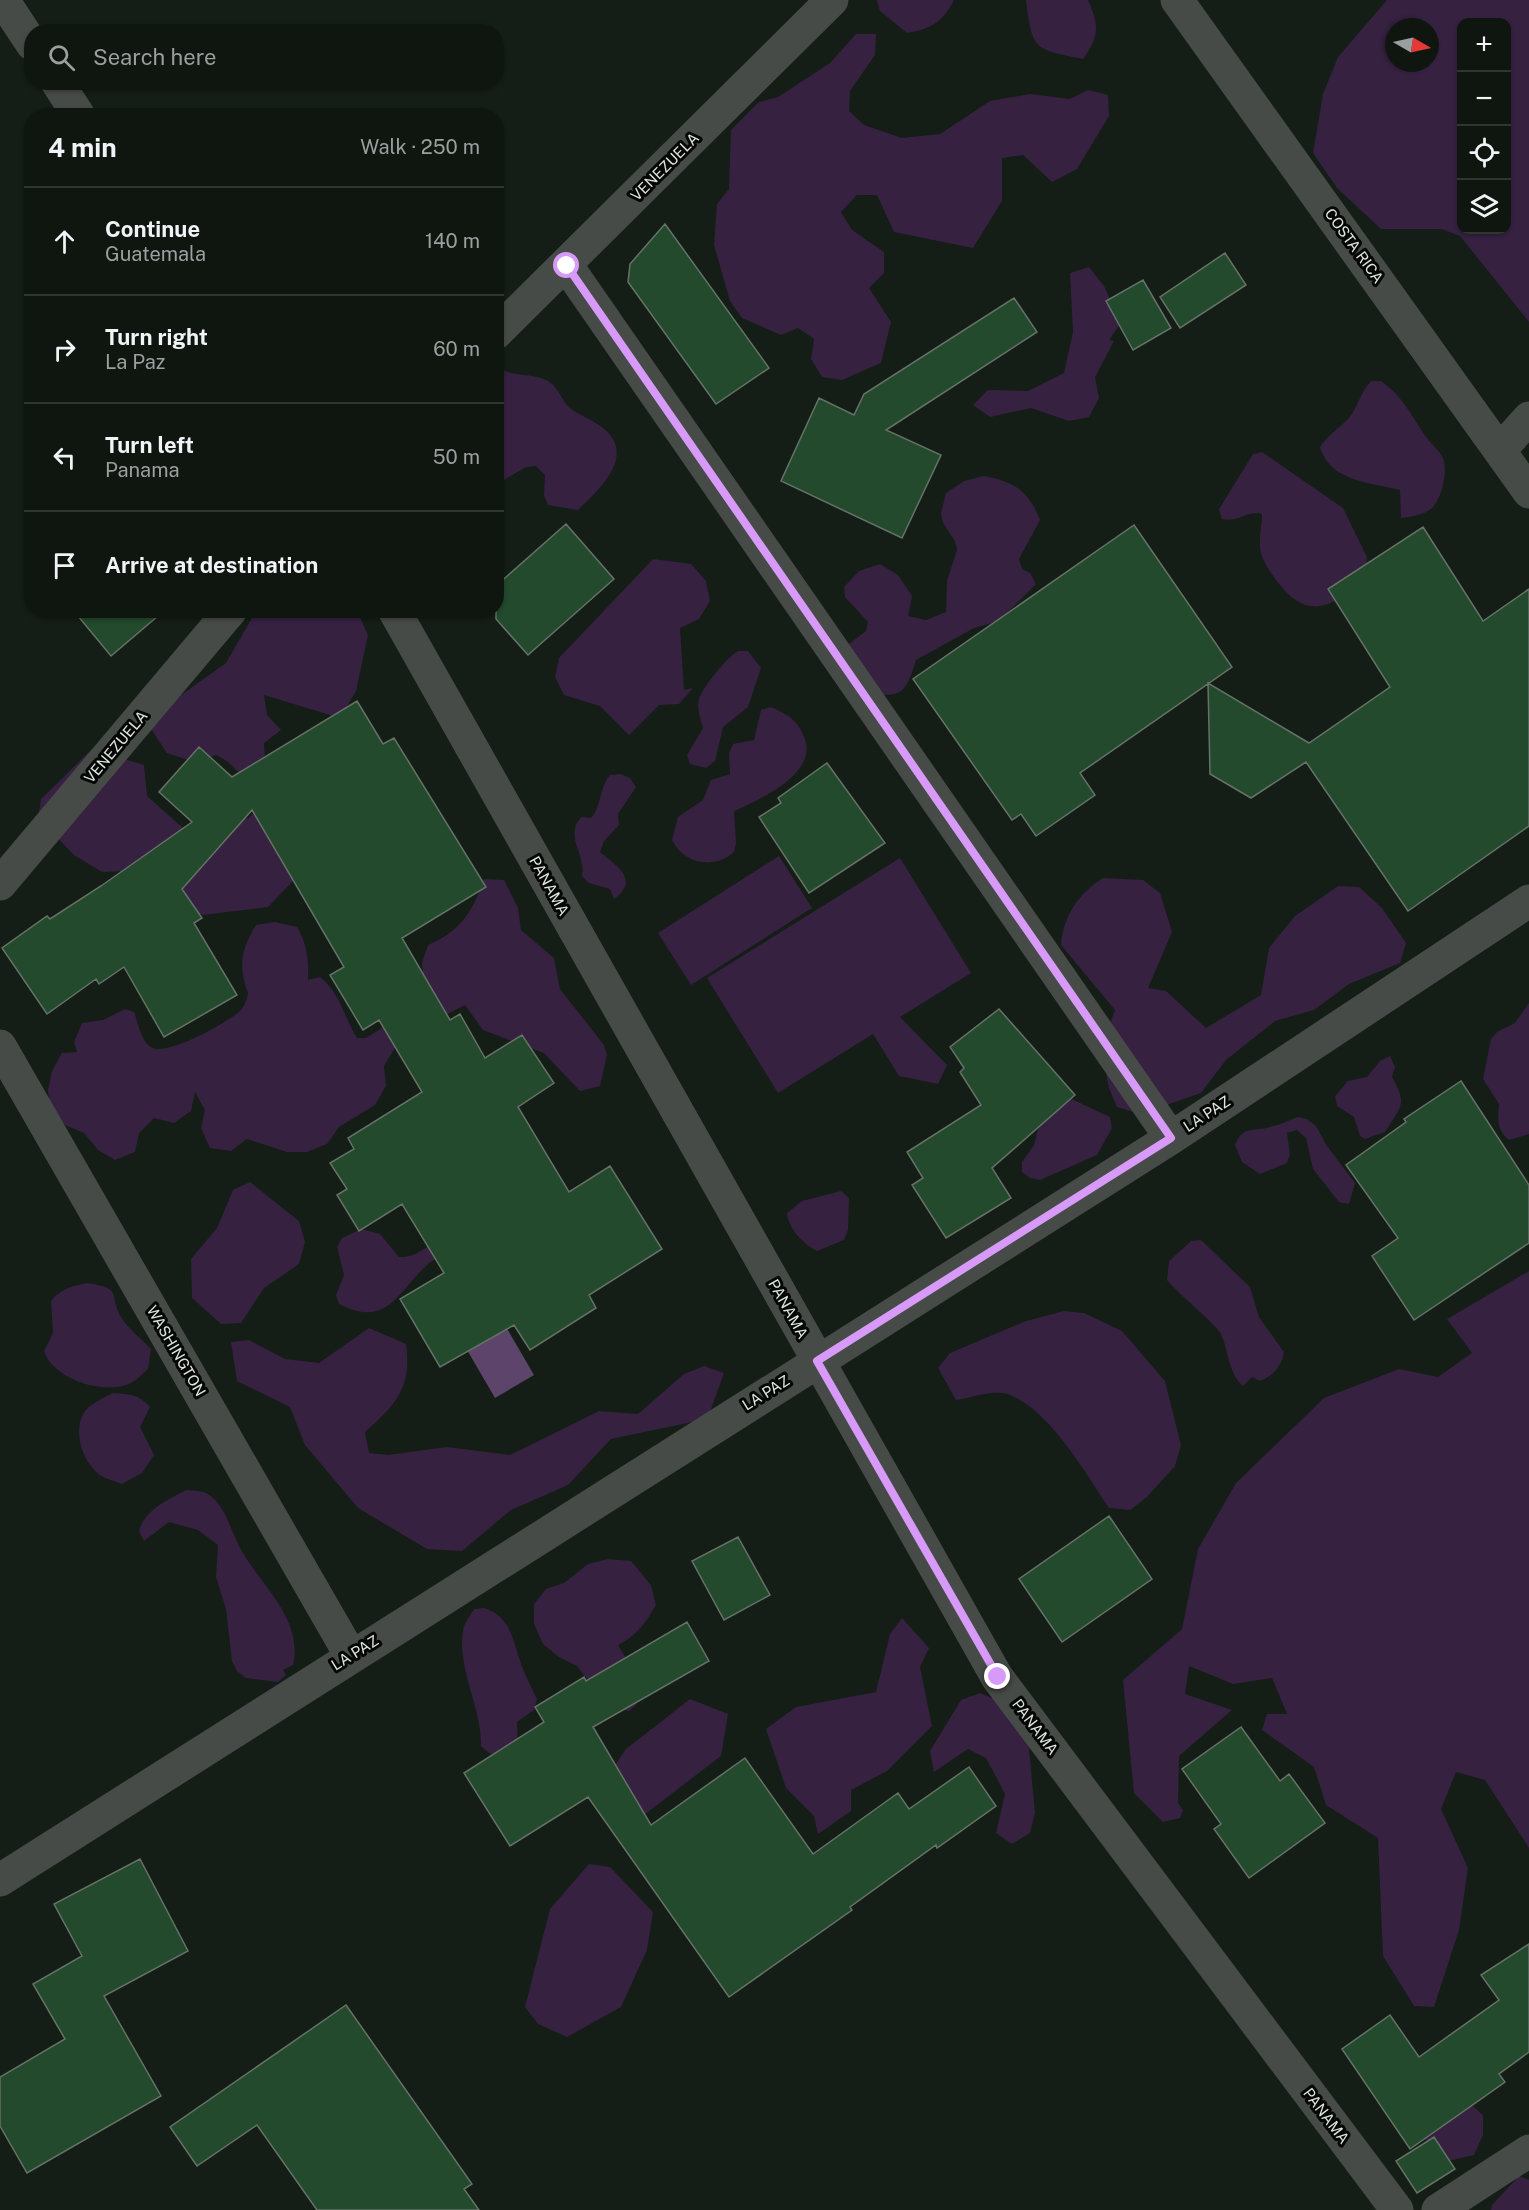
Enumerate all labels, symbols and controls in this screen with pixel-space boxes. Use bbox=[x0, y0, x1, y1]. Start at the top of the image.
north arrow bbox=[1385, 18, 1439, 72]
map controls bbox=[1457, 18, 1511, 234]
button: + bbox=[1457, 18, 1511, 72]
search box bbox=[24, 24, 504, 90]
icon: search bbox=[45, 41, 78, 74]
text: Search here bbox=[93, 44, 217, 70]
button: − bbox=[1457, 72, 1511, 126]
button: locate bbox=[1457, 126, 1511, 180]
street label: VENEZUELA bbox=[627, 129, 702, 204]
text: 4 min bbox=[48, 132, 117, 163]
text: Walk · 250 m bbox=[360, 135, 480, 159]
button: layers bbox=[1457, 180, 1511, 234]
street label: COSTA RICA bbox=[1322, 205, 1387, 287]
text: Continue bbox=[105, 216, 200, 242]
icon: ahead bbox=[48, 225, 81, 258]
text: 140 m bbox=[425, 229, 480, 253]
text: Guatemala bbox=[105, 242, 206, 266]
route start bbox=[553, 252, 579, 278]
text: Turn right bbox=[105, 324, 208, 350]
icon: right bbox=[48, 333, 81, 366]
text: 60 m bbox=[433, 337, 480, 361]
text: La Paz bbox=[105, 350, 165, 374]
text: Turn left bbox=[105, 432, 194, 458]
icon: left bbox=[48, 441, 81, 474]
text: 50 m bbox=[433, 445, 480, 469]
text: Panama bbox=[105, 458, 180, 482]
icon: arrive bbox=[48, 549, 81, 582]
text: Arrive at destination bbox=[105, 552, 318, 578]
street label: VENEZUELA bbox=[80, 707, 151, 786]
street label: PANAMA bbox=[526, 853, 573, 919]
street label: LA PAZ bbox=[1180, 1092, 1233, 1135]
street label: PANAMA bbox=[765, 1276, 812, 1342]
street label: WASHINGTON bbox=[144, 1303, 209, 1399]
street label: LA PAZ bbox=[739, 1372, 792, 1414]
street label: LA PAZ bbox=[328, 1632, 381, 1674]
route end bbox=[984, 1663, 1010, 1689]
street label: PANAMA bbox=[1009, 1696, 1062, 1758]
street label: PANAMA bbox=[1300, 2085, 1353, 2147]

